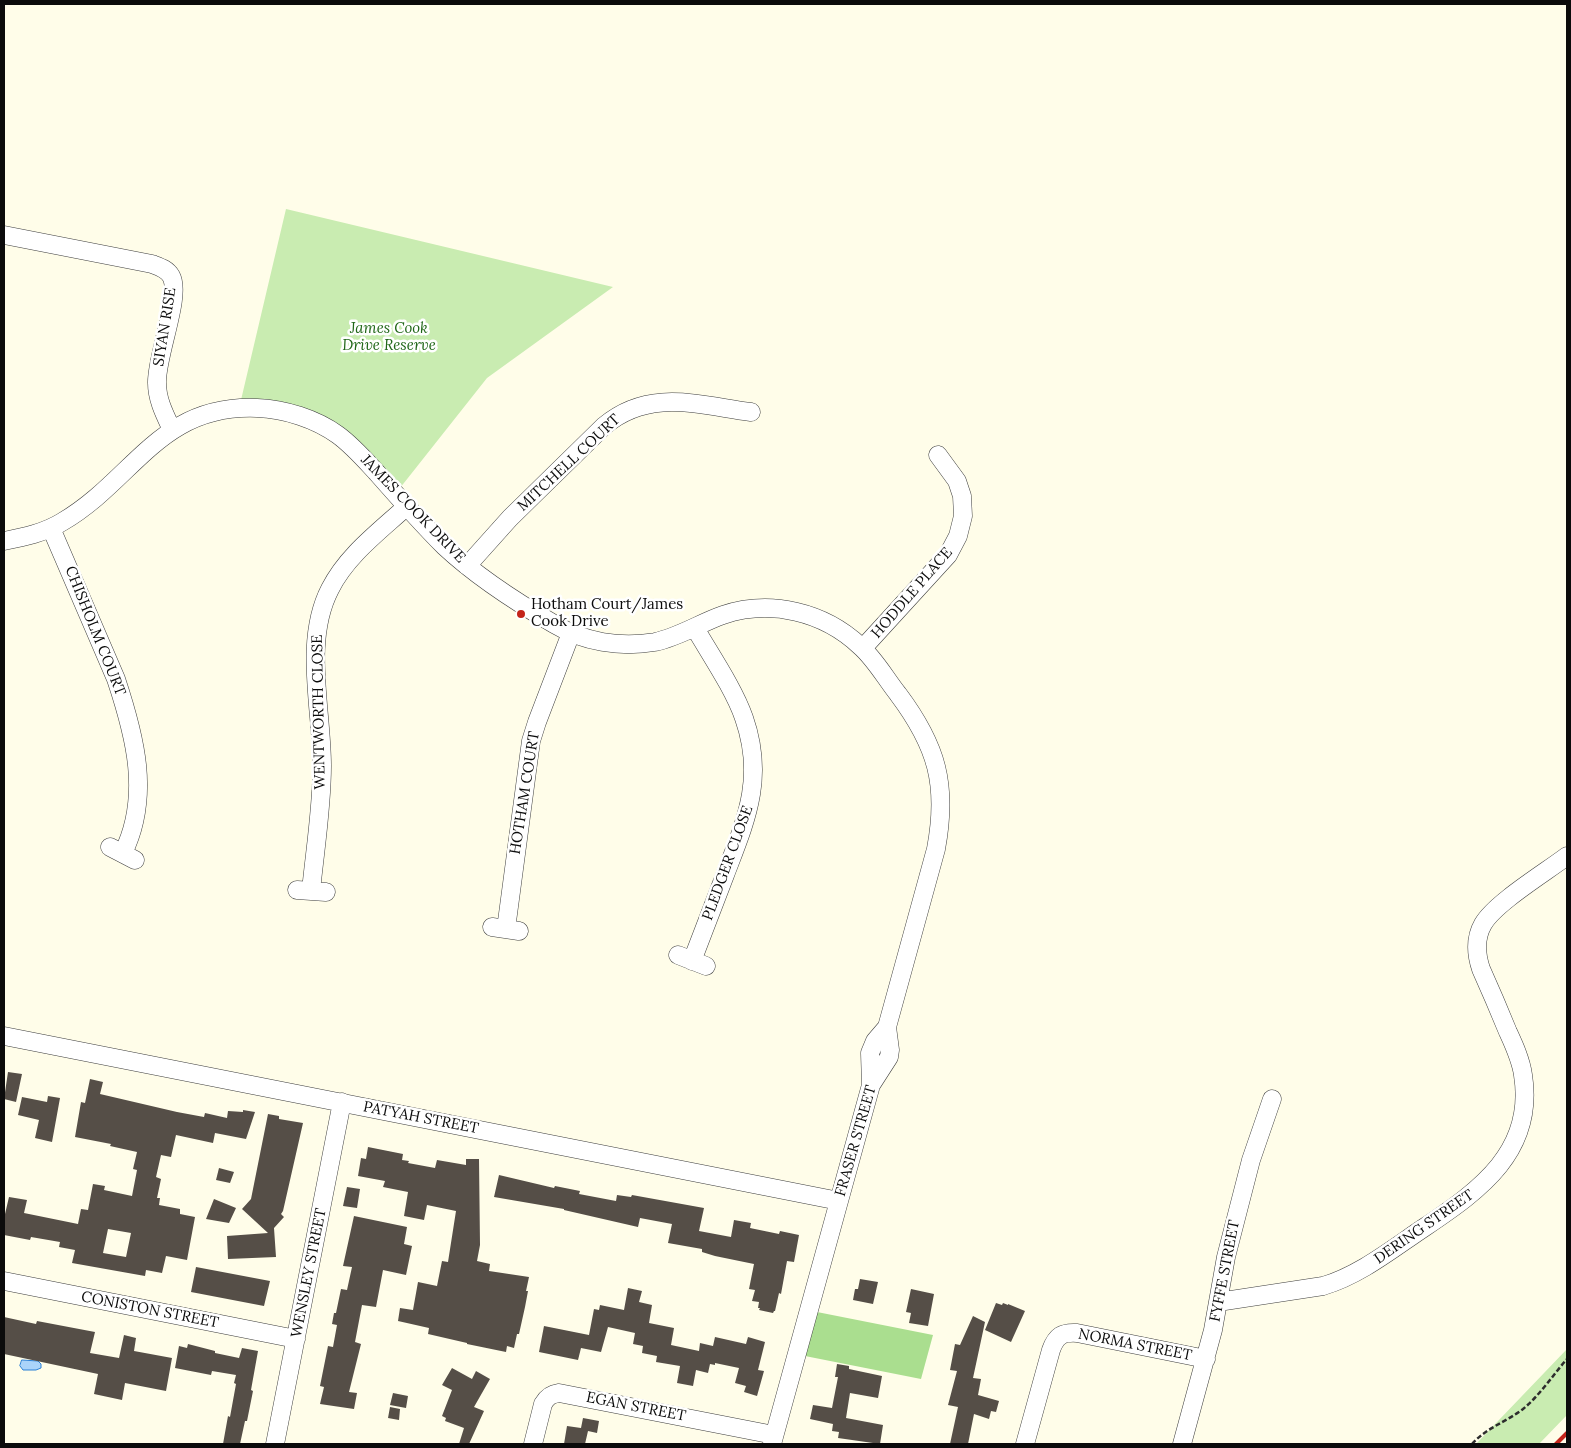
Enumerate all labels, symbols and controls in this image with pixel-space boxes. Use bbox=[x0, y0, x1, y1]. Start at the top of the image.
street label: SIYAN RISE bbox=[150, 286, 180, 368]
park label: James Cook Drive Reserve bbox=[342, 320, 436, 355]
street label: MITCHELL COURT bbox=[514, 411, 624, 515]
street label: JAMES COOK DRIVE bbox=[357, 451, 469, 567]
street label: HODDLE PLACE bbox=[868, 544, 956, 642]
street label: CHISHOLM COURT bbox=[61, 564, 129, 698]
place label: Hotham Court/James Cook Drive bbox=[531, 596, 683, 631]
marker: Hotham Court/James Cook Drive bbox=[515, 608, 527, 620]
street label: WENTWORTH CLOSE bbox=[309, 634, 329, 790]
street label: HOTHAM COURT bbox=[506, 730, 544, 856]
street label: PLEDGER CLOSE bbox=[699, 803, 757, 923]
street label: FRASER STREET bbox=[832, 1083, 880, 1199]
street label: PATYAH STREET bbox=[362, 1098, 480, 1138]
street label: DERING STREET bbox=[1371, 1186, 1477, 1268]
street label: WENSLEY STREET bbox=[288, 1207, 330, 1339]
street label: FYFFE STREET bbox=[1206, 1219, 1244, 1323]
street label: CONISTON STREET bbox=[80, 1288, 220, 1332]
street label: NORMA STREET bbox=[1077, 1325, 1193, 1365]
street label: EGAN STREET bbox=[585, 1389, 687, 1425]

